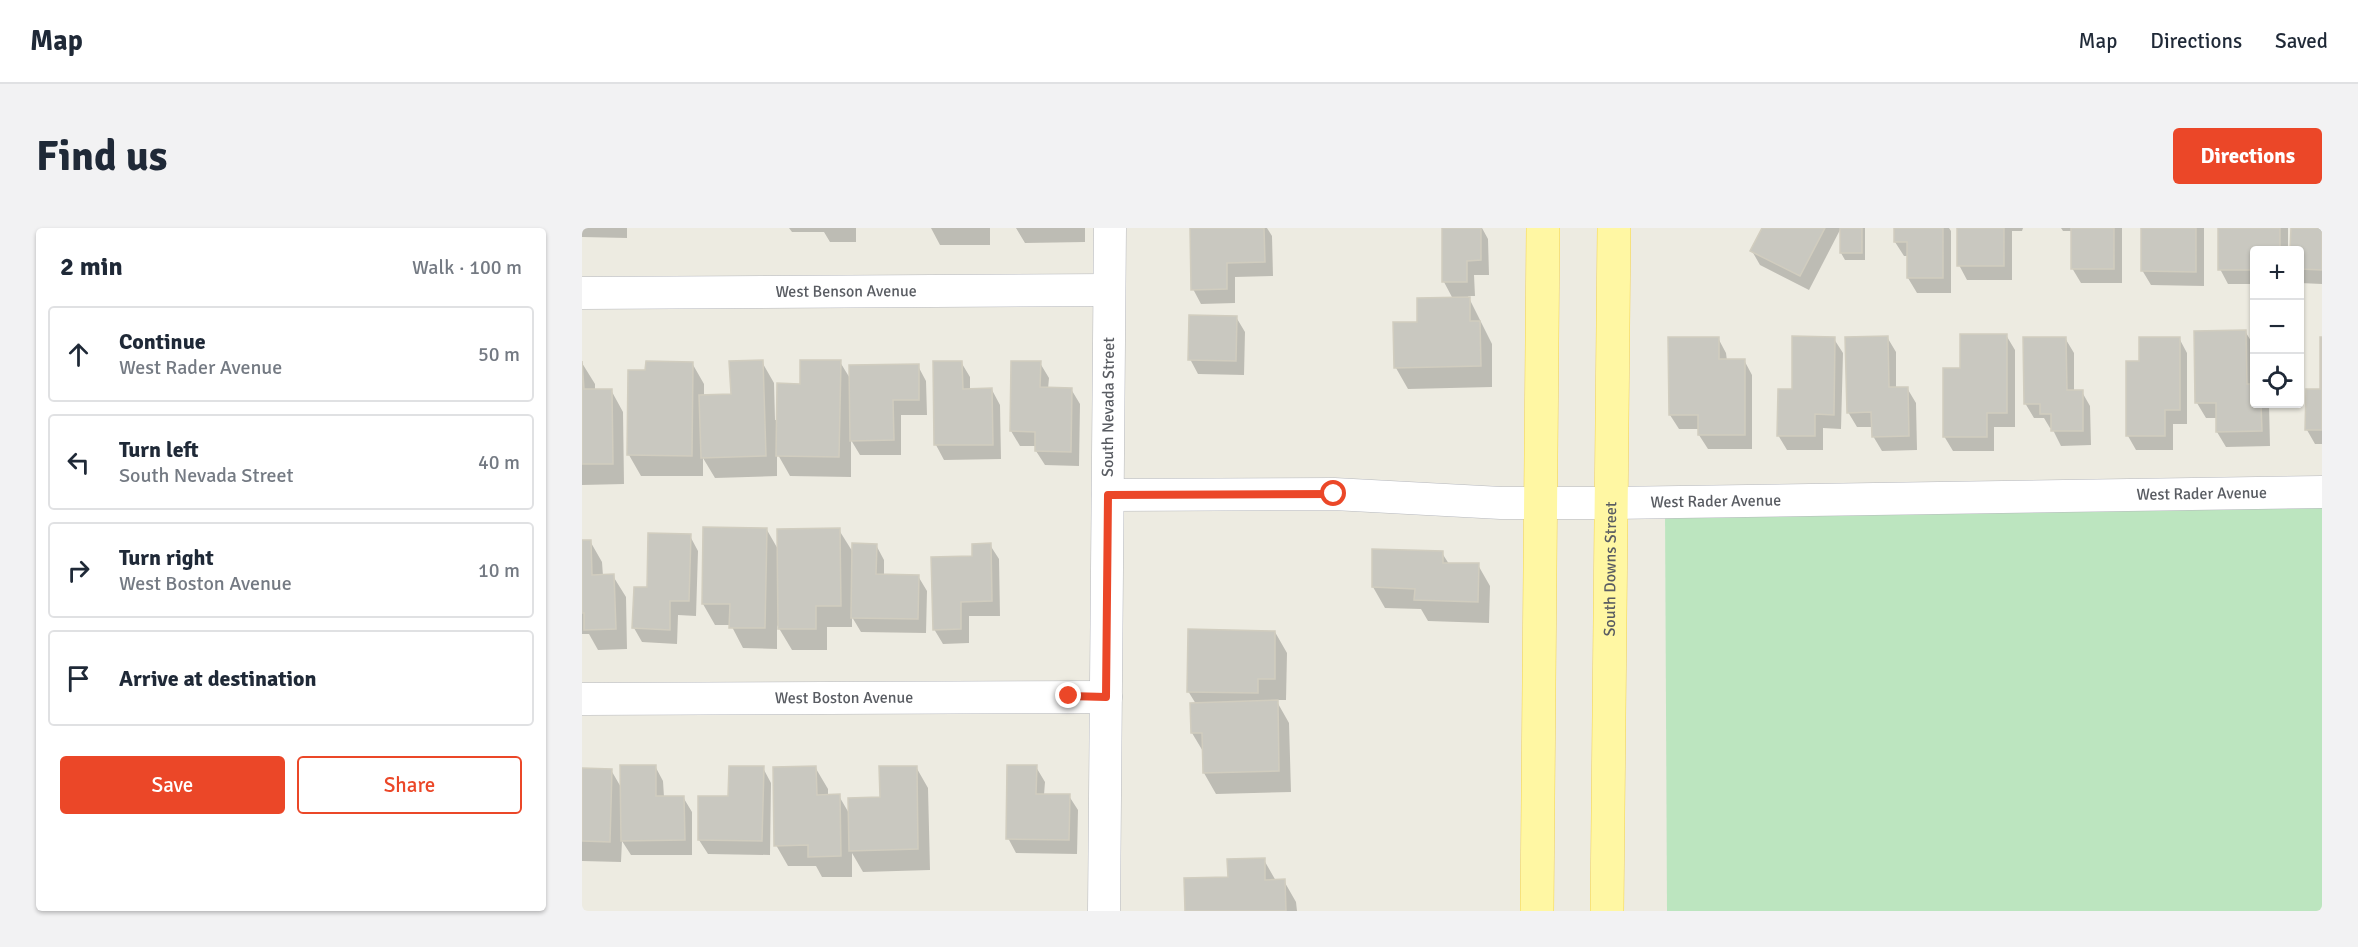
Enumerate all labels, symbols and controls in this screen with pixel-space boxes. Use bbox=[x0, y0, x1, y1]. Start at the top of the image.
text: Map bbox=[30, 24, 83, 58]
text: Map bbox=[2079, 28, 2117, 54]
text: Directions bbox=[2150, 28, 2242, 54]
text: Saved bbox=[2275, 28, 2328, 54]
button: Directions bbox=[2173, 128, 2322, 184]
text: Find us bbox=[36, 131, 167, 182]
map controls bbox=[2250, 246, 2304, 408]
button: + bbox=[2250, 246, 2304, 300]
text: 2 min bbox=[60, 251, 123, 283]
text: Walk · 100 m bbox=[412, 255, 522, 280]
street label: West Benson Avenue bbox=[775, 281, 917, 302]
button: − bbox=[2250, 300, 2304, 354]
text: Continue bbox=[119, 328, 206, 355]
street label: South Nevada Street bbox=[1098, 337, 1119, 477]
icon: ahead bbox=[62, 338, 95, 371]
text: 50 m bbox=[478, 342, 520, 367]
button: locate bbox=[2250, 354, 2304, 408]
text: West Rader Avenue bbox=[119, 355, 282, 380]
text: Turn left bbox=[119, 436, 199, 463]
icon: left bbox=[62, 446, 95, 479]
text: 40 m bbox=[478, 450, 520, 475]
text: South Nevada Street bbox=[119, 463, 293, 488]
route start bbox=[1320, 480, 1346, 506]
street label: West Rader Avenue bbox=[2136, 483, 2267, 505]
street label: West Rader Avenue bbox=[1650, 490, 1781, 512]
street label: South Downs Street bbox=[1600, 501, 1621, 637]
text: Turn right bbox=[119, 544, 214, 571]
icon: right bbox=[62, 554, 95, 587]
text: 10 m bbox=[478, 558, 520, 583]
text: West Boston Avenue bbox=[119, 571, 292, 596]
icon: arrive bbox=[62, 662, 95, 695]
text: Arrive at destination bbox=[119, 665, 316, 692]
route end bbox=[1055, 682, 1081, 708]
street label: West Boston Avenue bbox=[775, 688, 913, 708]
button: Save bbox=[60, 756, 285, 814]
button: Share bbox=[297, 756, 522, 814]

